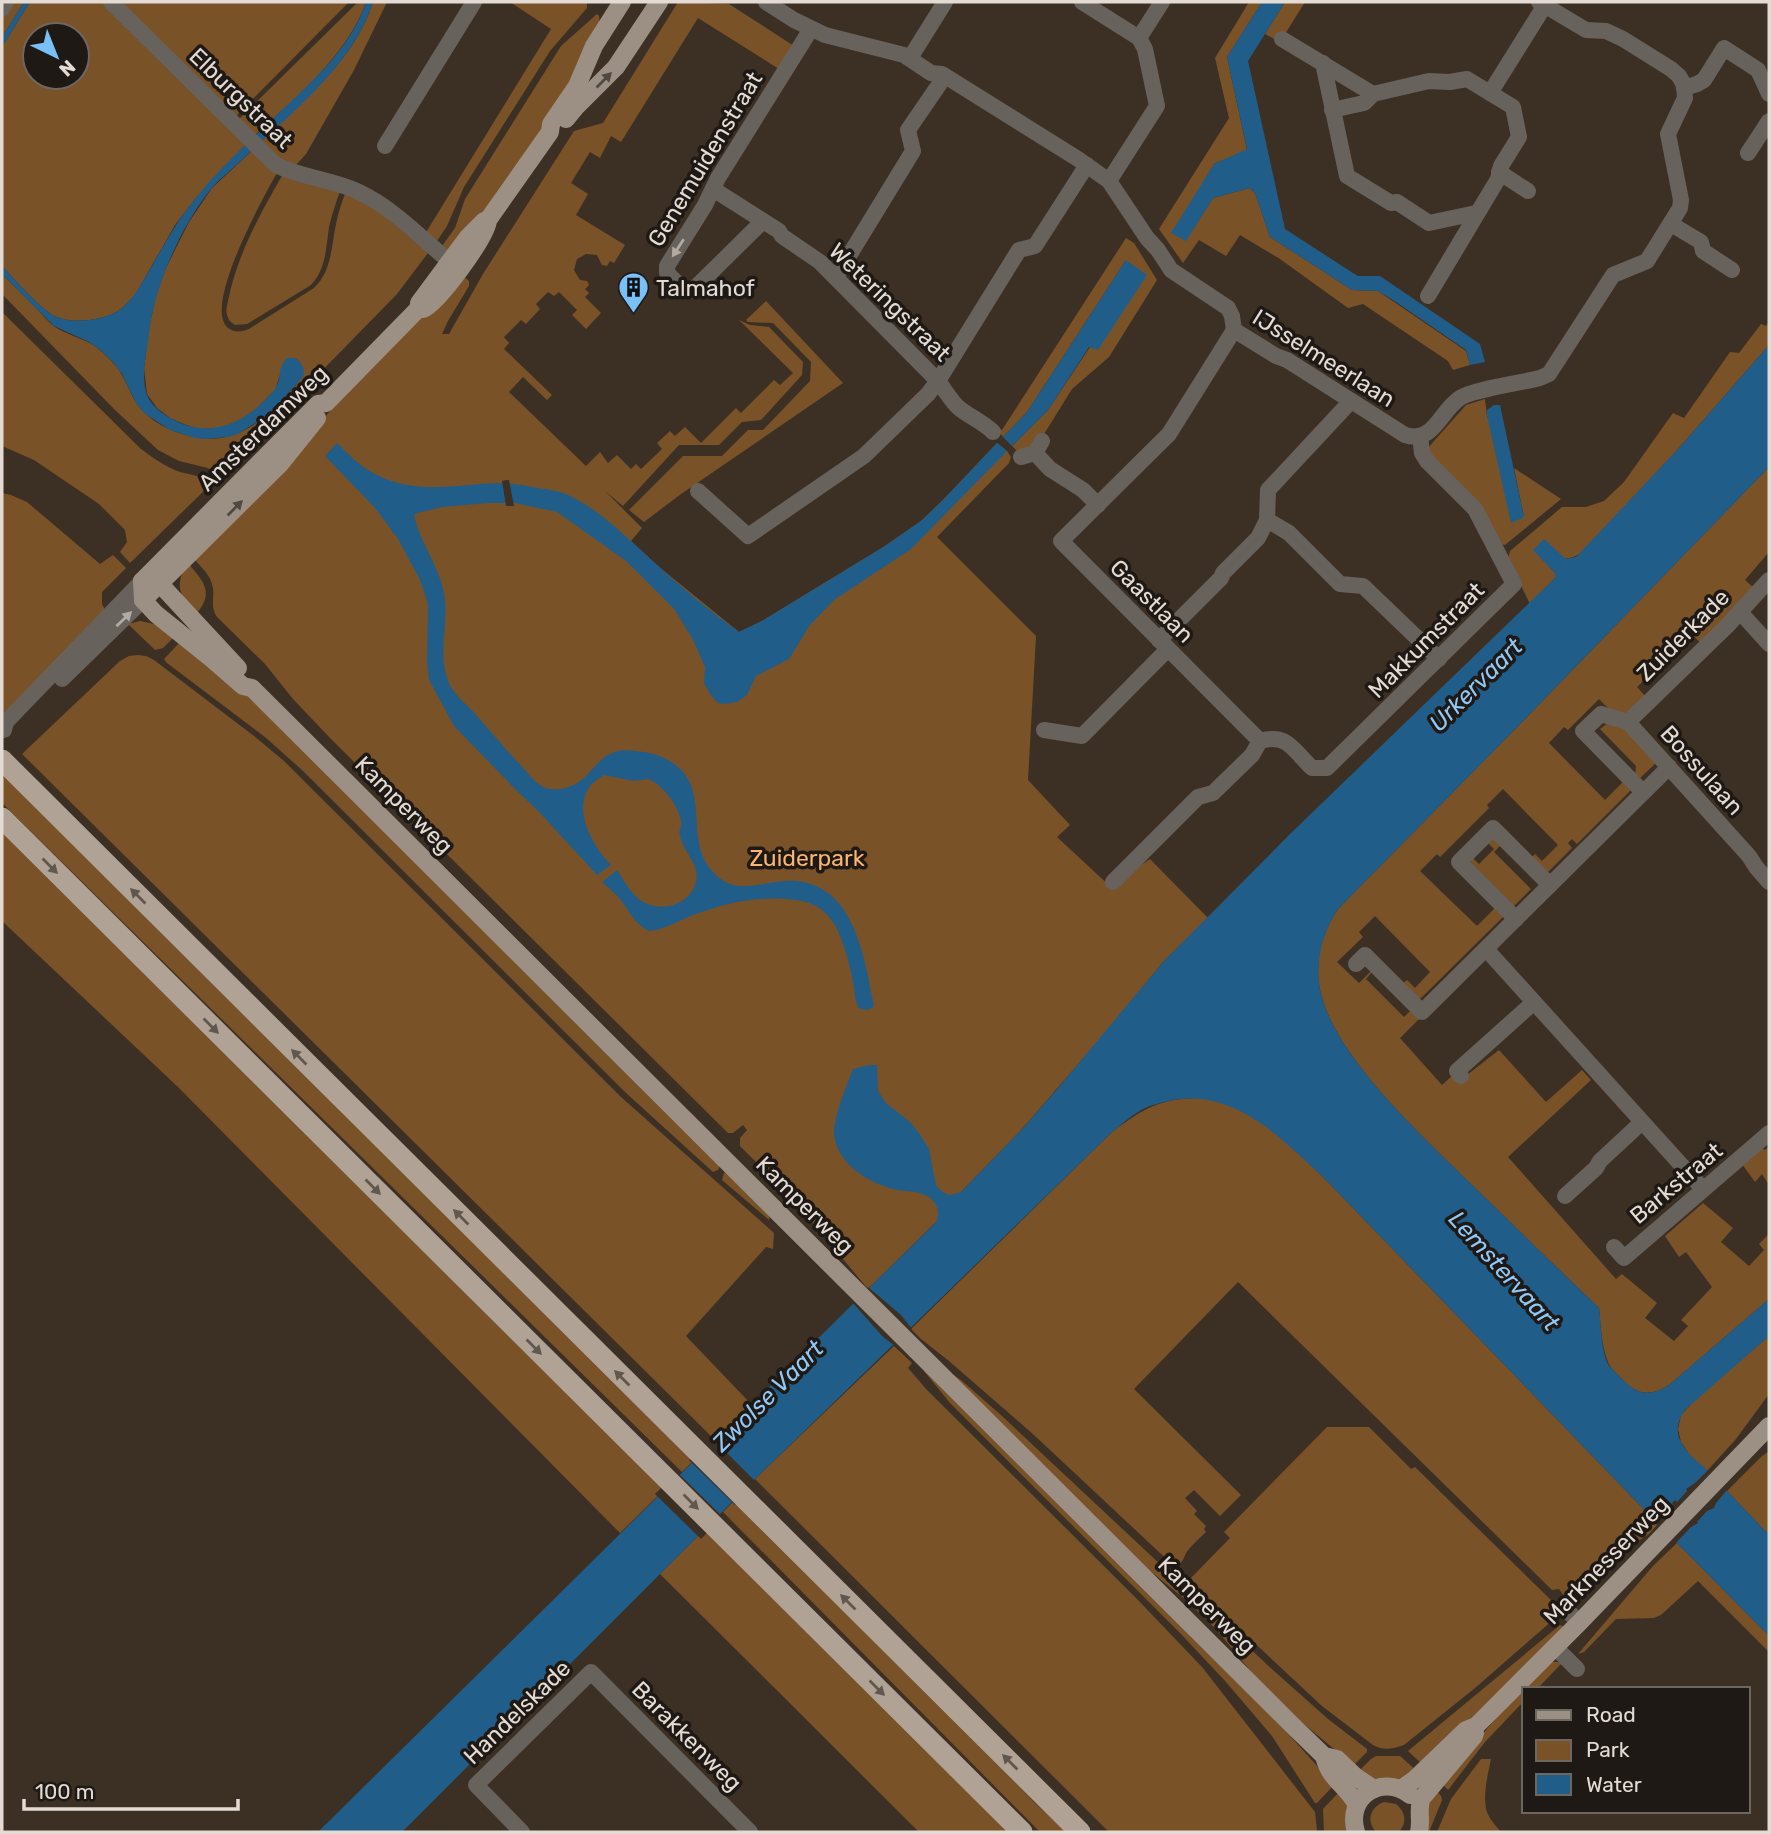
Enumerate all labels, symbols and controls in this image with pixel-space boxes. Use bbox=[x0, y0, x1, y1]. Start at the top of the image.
north arrow bbox=[21, 21, 91, 91]
street label: Elburgstraat bbox=[184, 42, 298, 154]
text: N bbox=[54, 55, 80, 81]
street label: Genemuidenstraat bbox=[642, 66, 768, 252]
one-way arrow bbox=[595, 72, 612, 88]
street label: Weteringstraat bbox=[823, 237, 957, 367]
one-way arrow bbox=[672, 238, 685, 257]
building icon: Talmahof bbox=[616, 271, 650, 315]
place label: Talmahof bbox=[656, 274, 755, 302]
street label: IJsselmeerlaan bbox=[1248, 303, 1400, 413]
street label: Amsterdamweg bbox=[192, 359, 334, 497]
one-way arrow bbox=[227, 500, 244, 517]
street label: Gaastlaan bbox=[1104, 553, 1200, 649]
street label: Makkumstraat bbox=[1362, 576, 1490, 704]
street label: Zuiderkade bbox=[1631, 583, 1735, 687]
one-way arrow bbox=[115, 611, 132, 627]
water label: Urkervaart bbox=[1424, 632, 1529, 737]
street label: Bossulaan bbox=[1655, 719, 1749, 821]
street label: Kamperweg bbox=[349, 750, 459, 860]
park label: Zuiderpark bbox=[749, 844, 865, 872]
one-way arrow bbox=[42, 858, 58, 874]
one-way arrow bbox=[130, 889, 147, 905]
one-way arrow bbox=[203, 1018, 220, 1035]
one-way arrow bbox=[291, 1048, 308, 1065]
street label: Barkstraat bbox=[1624, 1136, 1728, 1230]
street label: Kamperweg bbox=[750, 1150, 860, 1260]
one-way arrow bbox=[364, 1178, 381, 1194]
water label: Lemstervaart bbox=[1443, 1205, 1566, 1337]
one-way arrow bbox=[452, 1209, 469, 1226]
water label: Zwolse Vaart bbox=[706, 1334, 830, 1458]
one-way arrow bbox=[526, 1338, 542, 1355]
one-way arrow bbox=[614, 1370, 631, 1386]
street label: Marknesserweg bbox=[1538, 1490, 1674, 1630]
one-way arrow bbox=[682, 1494, 699, 1511]
street label: Kamperweg bbox=[1152, 1550, 1262, 1660]
one-way arrow bbox=[841, 1594, 857, 1611]
street label: Handelskade bbox=[458, 1654, 576, 1770]
street label: Barakkenweg bbox=[626, 1675, 748, 1797]
one-way arrow bbox=[869, 1679, 885, 1696]
legend bbox=[1522, 1687, 1750, 1813]
text: Road bbox=[1586, 1702, 1636, 1727]
text: Park bbox=[1586, 1737, 1630, 1762]
one-way arrow bbox=[1001, 1754, 1018, 1771]
scale bar bbox=[24, 1768, 238, 1812]
text: Water bbox=[1586, 1772, 1642, 1797]
text: 100 m bbox=[35, 1779, 94, 1804]

